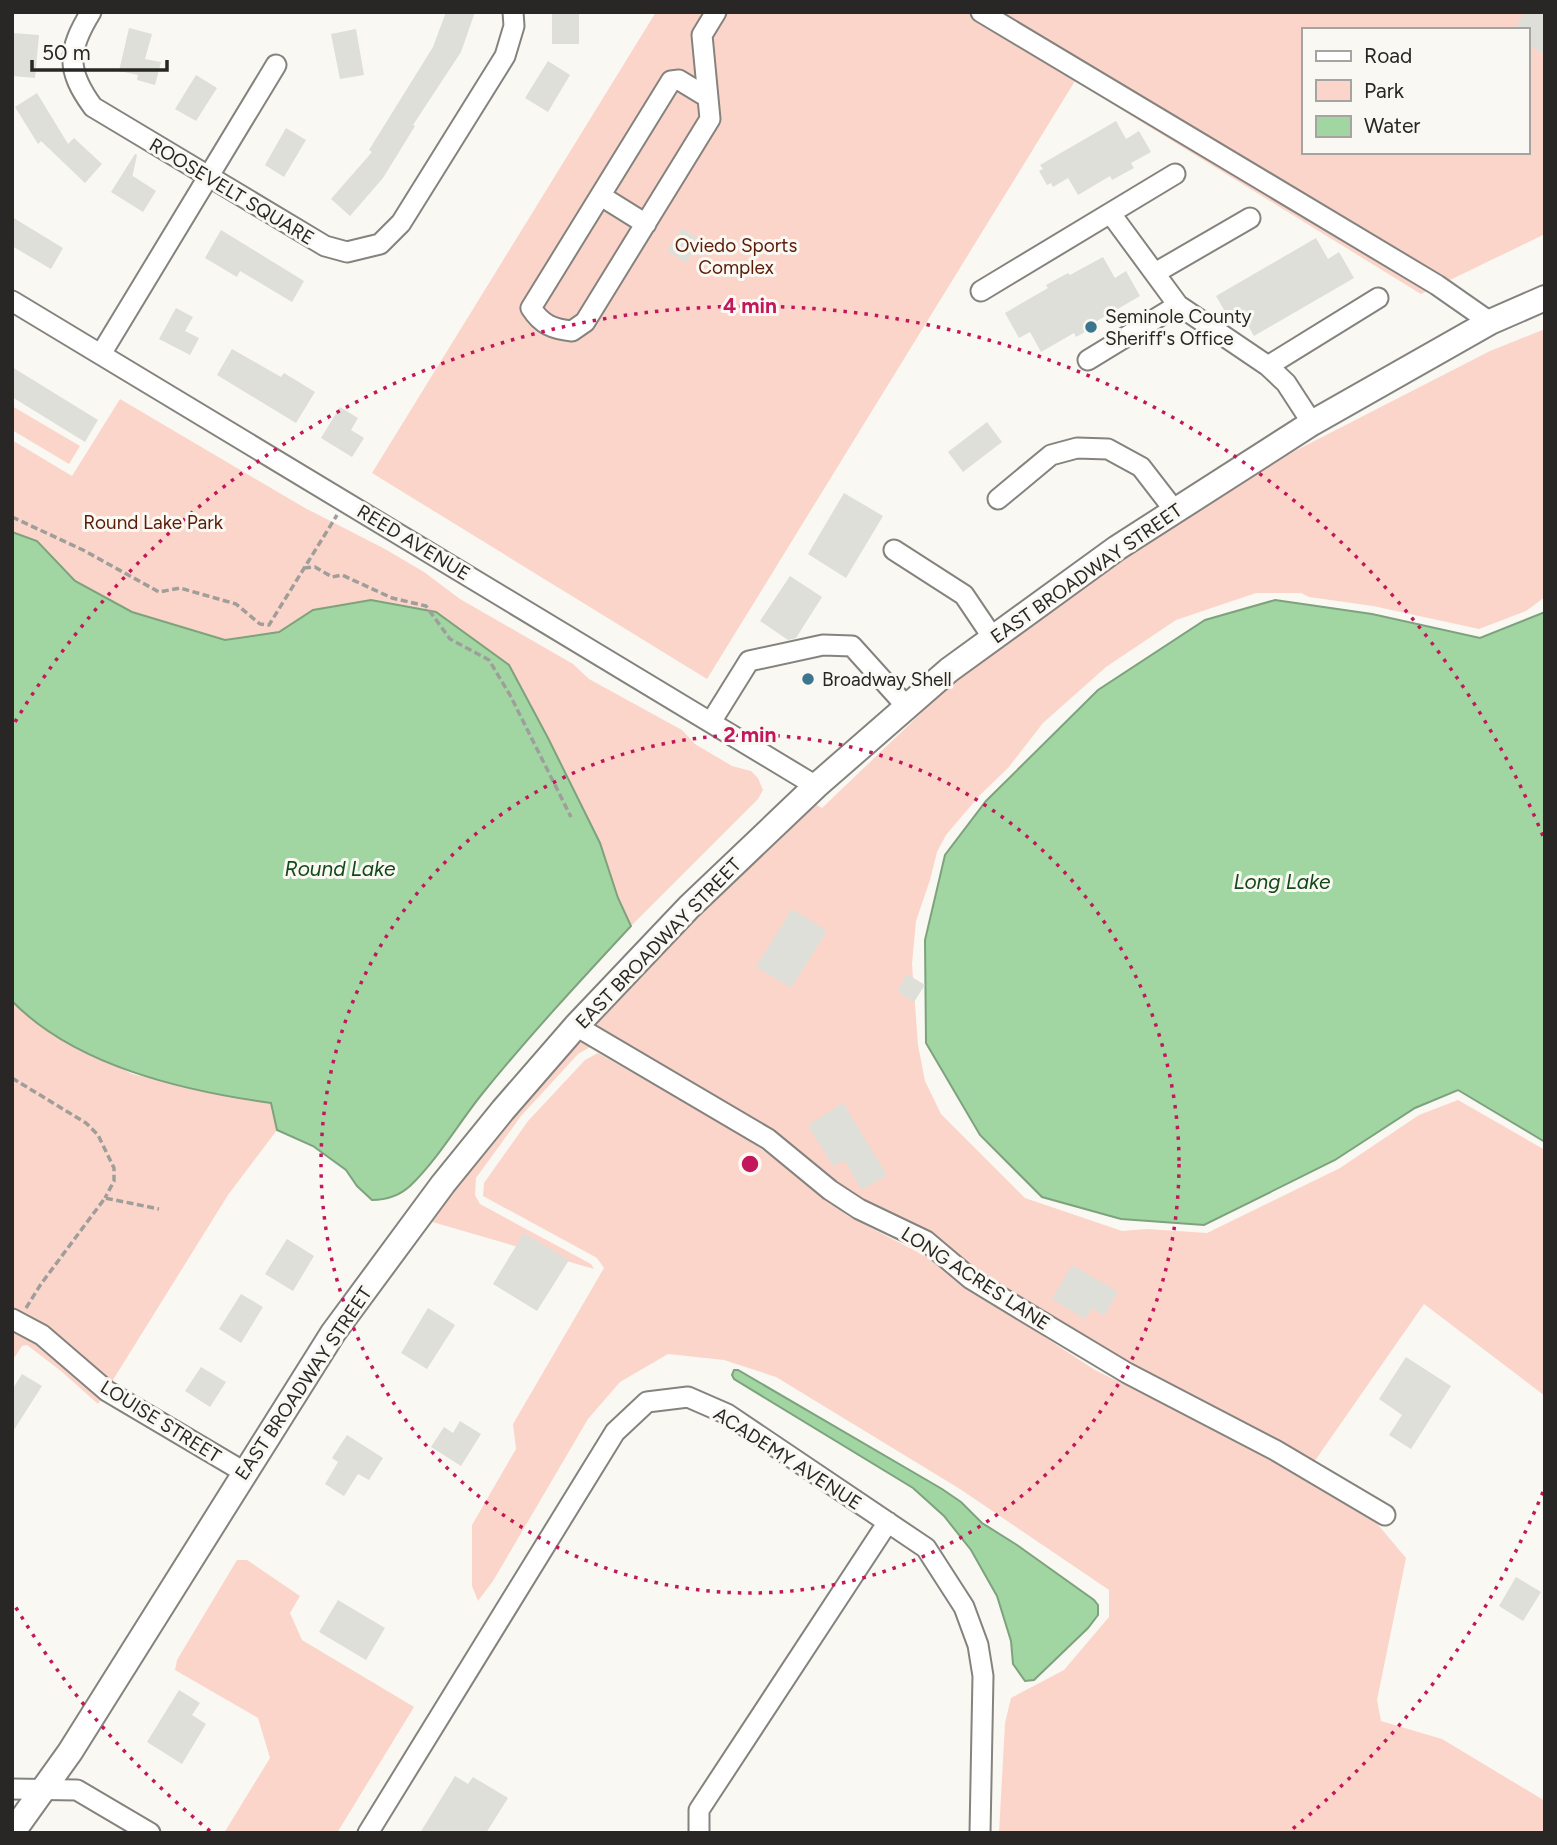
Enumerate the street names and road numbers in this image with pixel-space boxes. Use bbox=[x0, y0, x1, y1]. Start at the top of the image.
street label: ROOSEVELT SQUARE bbox=[145, 133, 318, 250]
street label: EAST BROADWAY STREET bbox=[986, 498, 1187, 648]
street label: REED AVENUE bbox=[353, 500, 475, 585]
street label: EAST BROADWAY STREET bbox=[571, 853, 746, 1034]
street label: LONG ACRES LANE bbox=[897, 1222, 1054, 1335]
street label: EAST BROADWAY STREET bbox=[230, 1282, 377, 1484]
street label: LOUISE STREET bbox=[96, 1375, 226, 1468]
street label: ACADEMY AVENUE bbox=[710, 1402, 866, 1515]

